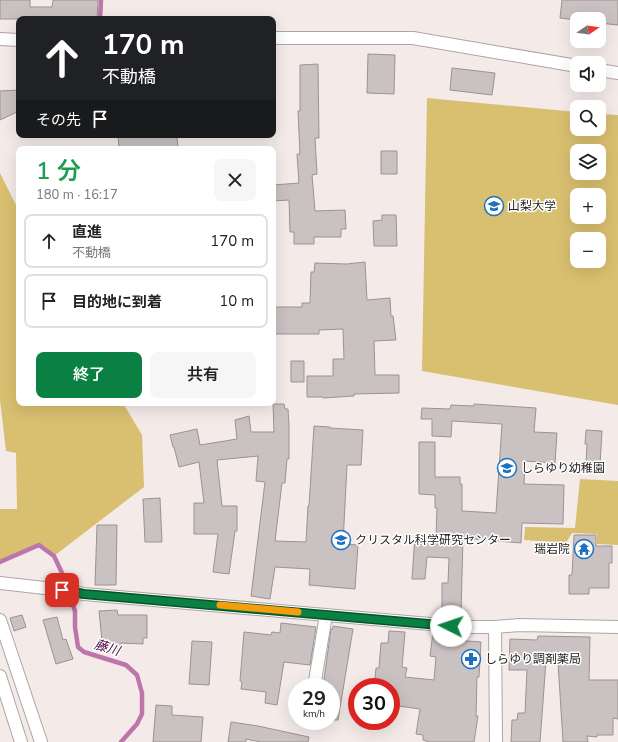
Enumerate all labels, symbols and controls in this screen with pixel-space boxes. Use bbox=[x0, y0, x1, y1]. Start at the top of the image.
north arrow bbox=[570, 12, 606, 48]
map controls bbox=[570, 12, 606, 268]
text: 170 m bbox=[102, 26, 185, 64]
icon: ahead bbox=[36, 32, 88, 84]
button: sound bbox=[570, 56, 606, 92]
text: 不動橋 bbox=[102, 65, 156, 89]
button: search bbox=[570, 100, 606, 136]
icon: arrive bbox=[89, 108, 111, 130]
text: その先 bbox=[36, 110, 81, 130]
button: layers bbox=[570, 144, 606, 180]
text: 1 分 bbox=[36, 155, 81, 187]
button: close bbox=[214, 159, 256, 201]
text: 180 m · 16:17 bbox=[36, 186, 118, 204]
button: + bbox=[570, 188, 606, 224]
school or university icon: 山梨大学 bbox=[483, 195, 505, 217]
place label: 山梨大学 bbox=[508, 198, 556, 214]
text: 直進 bbox=[72, 222, 102, 242]
icon: ahead bbox=[38, 230, 60, 252]
text: 170 m bbox=[210, 231, 254, 251]
button: − bbox=[570, 232, 606, 268]
text: 不動橋 bbox=[72, 244, 111, 262]
icon: arrive bbox=[38, 290, 60, 312]
text: 10 m bbox=[219, 291, 254, 311]
text: 目的地に到着 bbox=[72, 292, 162, 312]
button: 終了 bbox=[36, 352, 142, 398]
button: 共有 bbox=[150, 352, 256, 398]
school or university icon: しらゆり幼稚園 bbox=[496, 457, 518, 479]
place label: しらゆり幼稚園 bbox=[521, 460, 605, 476]
school or university icon: クリスタル科学研究センター bbox=[330, 529, 352, 551]
place label: クリスタル科学研究センター bbox=[355, 532, 511, 548]
temple icon: 瑞岩院 bbox=[573, 538, 595, 560]
place label: 瑞岩院 bbox=[534, 541, 570, 557]
pin bbox=[45, 573, 79, 607]
icon: arrive bbox=[51, 579, 73, 601]
position arrow bbox=[430, 605, 472, 647]
water label: 藤川 bbox=[92, 636, 124, 661]
pharmacy icon: しらゆり調剤薬局 bbox=[460, 648, 482, 670]
place label: しらゆり調剤薬局 bbox=[485, 651, 581, 667]
speed limit sign: 30 bbox=[348, 678, 400, 730]
text: 29 bbox=[302, 685, 326, 712]
text: km/h bbox=[303, 707, 325, 721]

